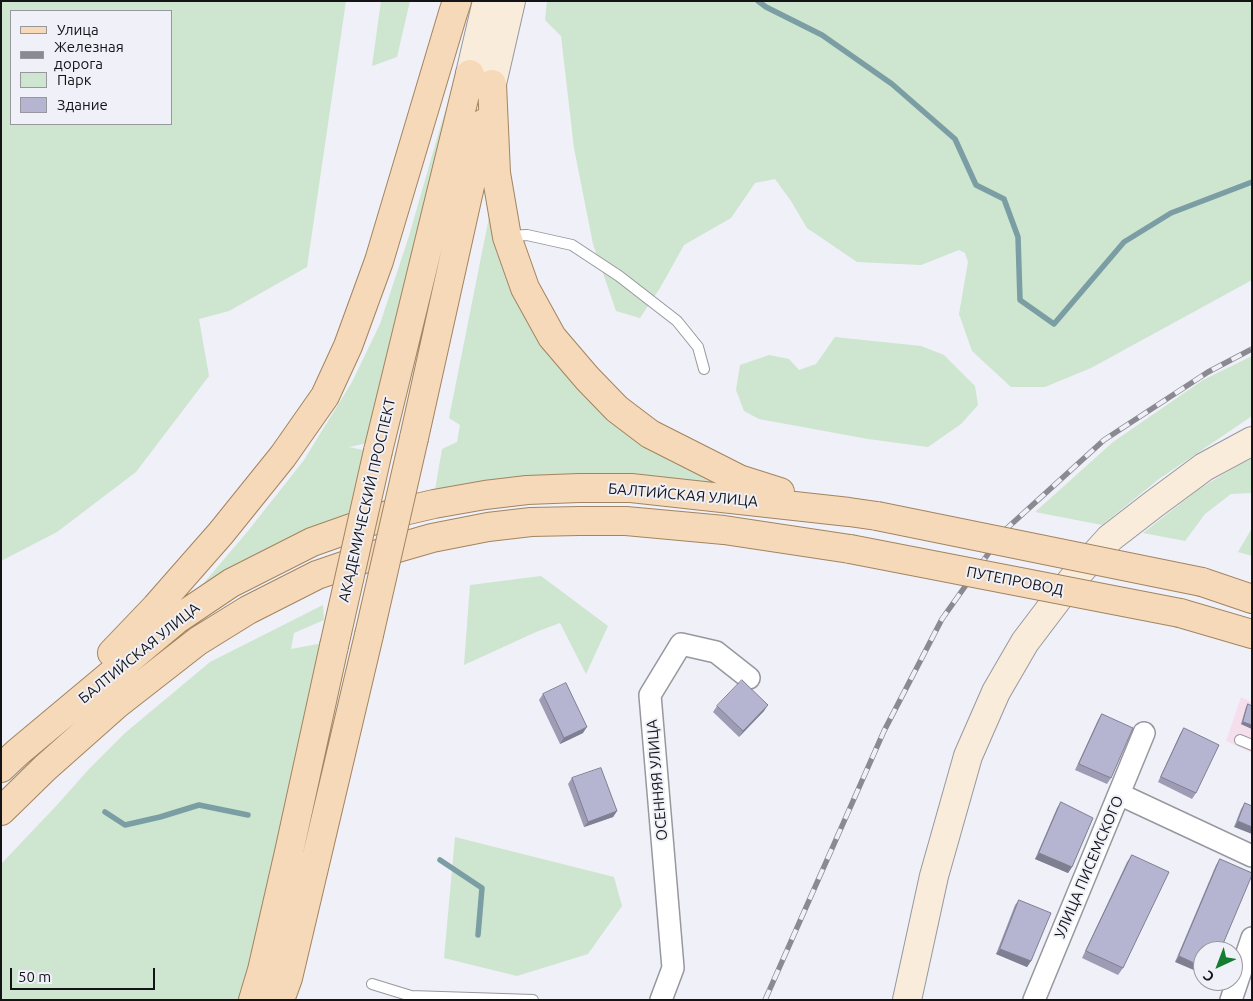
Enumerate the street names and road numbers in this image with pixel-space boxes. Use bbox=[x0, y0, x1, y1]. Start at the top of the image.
street label: АКАДЕМИЧЕСКИЙ ПРОСПЕКТ bbox=[335, 396, 399, 604]
street label: БАЛТИЙСКАЯ УЛИЦА bbox=[607, 479, 759, 511]
street label: ПУТЕПРОВОД bbox=[965, 563, 1065, 599]
street label: БАЛТИЙСКАЯ УЛИЦА bbox=[75, 599, 203, 707]
street label: ОСЕННЯЯ УЛИЦА bbox=[643, 719, 671, 841]
street label: УЛИЦА ПИСЕМСКОГО bbox=[1051, 793, 1127, 941]

